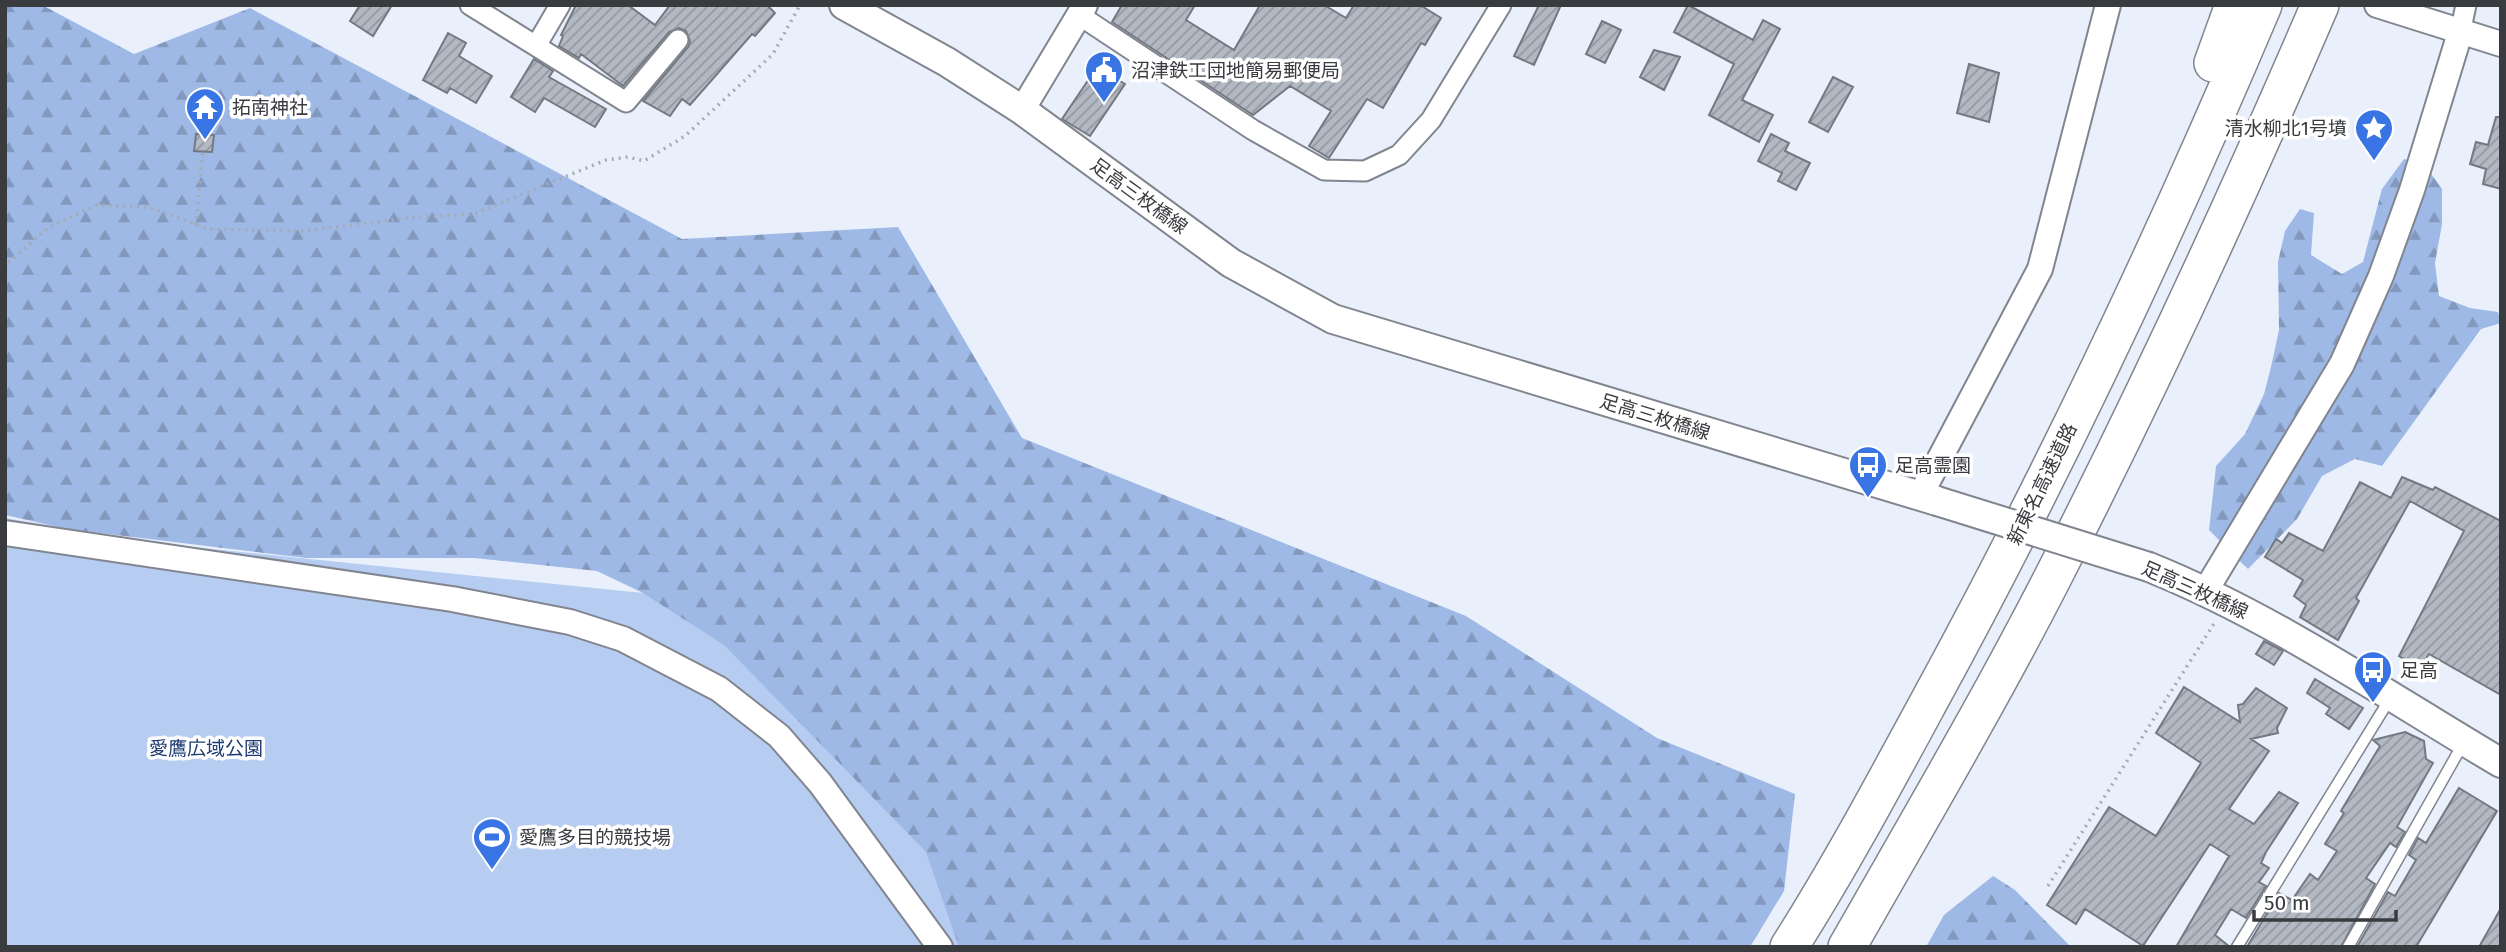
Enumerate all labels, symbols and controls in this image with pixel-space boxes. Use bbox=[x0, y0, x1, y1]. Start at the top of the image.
public building icon: 沼津鉄工団地簡易郵便局 bbox=[1083, 49, 1125, 104]
place label: 沼津鉄工団地簡易郵便局 bbox=[1131, 59, 1340, 82]
temple icon: 拓南神社 bbox=[184, 86, 226, 141]
place label: 拓南神社 bbox=[232, 96, 308, 119]
place icon: 清水柳北1号墳 bbox=[2353, 107, 2395, 162]
place label: 清水柳北1号墳 bbox=[2225, 117, 2347, 140]
street label: 足高三枚橋線 bbox=[1086, 153, 1192, 239]
street label: 足高三枚橋線 bbox=[1597, 389, 1713, 445]
street label: 新東名高速道路 bbox=[2003, 419, 2081, 549]
bus stop icon: 足高霊園 bbox=[1847, 444, 1889, 499]
place label: 足高霊園 bbox=[1895, 454, 1971, 477]
street label: 足高三枚橋線 bbox=[2138, 556, 2252, 624]
bus stop icon: 足高 bbox=[2352, 649, 2394, 704]
place label: 足高 bbox=[2400, 659, 2438, 682]
park label: 愛鷹広域公園 bbox=[149, 737, 263, 760]
sports icon: 愛鷹多目的競技場 bbox=[471, 816, 513, 871]
place label: 愛鷹多目的競技場 bbox=[519, 826, 671, 849]
scale bar bbox=[2254, 878, 2396, 922]
text: 50 m bbox=[2264, 890, 2310, 916]

